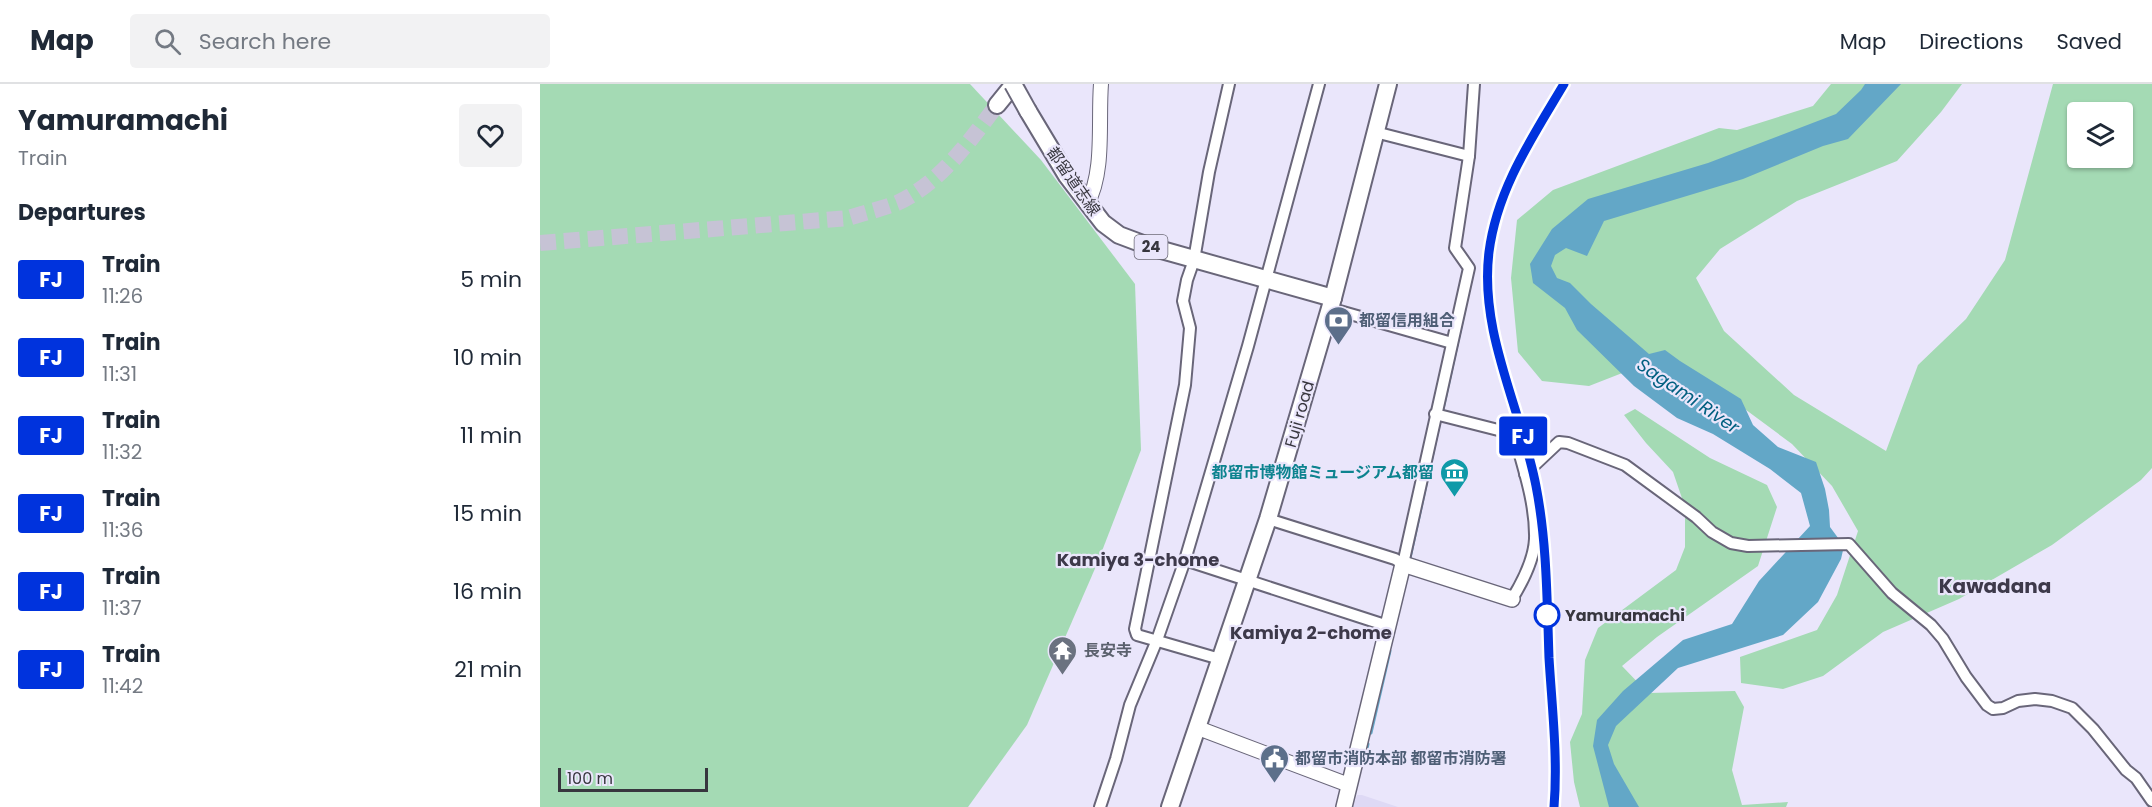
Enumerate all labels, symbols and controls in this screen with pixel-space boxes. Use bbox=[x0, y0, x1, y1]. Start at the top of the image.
search box bbox=[130, 14, 550, 68]
text: Map bbox=[30, 21, 94, 60]
icon: search bbox=[151, 25, 184, 58]
text: Search here bbox=[199, 26, 331, 57]
text: Map bbox=[1840, 27, 1886, 56]
text: Directions bbox=[1919, 27, 2023, 56]
text: Saved bbox=[2056, 27, 2122, 56]
text: Yamuramachi bbox=[18, 101, 228, 140]
map controls bbox=[2067, 102, 2133, 168]
button: layers bbox=[2067, 102, 2133, 168]
button: heart bbox=[459, 104, 522, 167]
street label: 都留道志線 bbox=[1041, 142, 1106, 221]
text: Train bbox=[18, 144, 68, 172]
text: Departures bbox=[18, 197, 146, 228]
road number: 24 bbox=[1134, 235, 1168, 259]
text: Train bbox=[102, 249, 161, 280]
text: 5 min bbox=[460, 264, 522, 295]
text: FJ bbox=[39, 265, 63, 294]
text: 11:26 bbox=[102, 282, 143, 310]
bank icon: 都留信用組合 bbox=[1322, 304, 1354, 346]
place label: 都留信用組合 bbox=[1359, 309, 1455, 332]
text: Train bbox=[102, 327, 161, 358]
text: 10 min bbox=[453, 342, 522, 373]
text: FJ bbox=[39, 343, 63, 372]
water label: Sagami River bbox=[1632, 352, 1746, 440]
text: 11:31 bbox=[102, 360, 137, 388]
street label: Fuji road bbox=[1279, 378, 1320, 450]
text: Train bbox=[102, 405, 161, 436]
line badge: FJ bbox=[1496, 416, 1550, 456]
text: 11 min bbox=[460, 420, 522, 451]
text: FJ bbox=[39, 421, 63, 450]
text: FJ bbox=[1511, 422, 1535, 451]
text: 11:32 bbox=[102, 438, 142, 466]
museum icon: 都留市博物館ミュージアム都留 bbox=[1439, 456, 1471, 498]
place label: 都留市博物館ミュージアム都留 bbox=[1211, 461, 1434, 484]
text: Train bbox=[102, 483, 161, 514]
text: 15 min bbox=[453, 498, 522, 529]
text: FJ bbox=[39, 499, 63, 528]
text: 11:36 bbox=[102, 516, 144, 544]
district label: Kamiya 3-chome bbox=[1057, 547, 1219, 572]
text: Train bbox=[102, 561, 161, 592]
district label: Kawadana bbox=[1939, 572, 2051, 600]
text: 16 min bbox=[453, 576, 522, 607]
text: FJ bbox=[39, 577, 63, 606]
text: 11:37 bbox=[102, 594, 142, 622]
marker: Yamuramachi bbox=[1534, 602, 1560, 628]
place label: Yamuramachi bbox=[1565, 604, 1685, 627]
district label: Kamiya 2-chome bbox=[1230, 620, 1392, 645]
temple icon: 長安寺 bbox=[1047, 634, 1079, 676]
text: Train bbox=[102, 639, 161, 670]
place label: 長安寺 bbox=[1084, 639, 1132, 662]
text: 21 min bbox=[454, 654, 522, 685]
text: FJ bbox=[39, 655, 63, 684]
text: 11:42 bbox=[102, 672, 143, 700]
public building icon: 都留市消防本部 都留市消防署 bbox=[1258, 742, 1290, 784]
place label: 都留市消防本部 都留市消防署 bbox=[1295, 747, 1506, 770]
scale bar bbox=[558, 765, 708, 792]
text: 100 m bbox=[567, 767, 613, 790]

